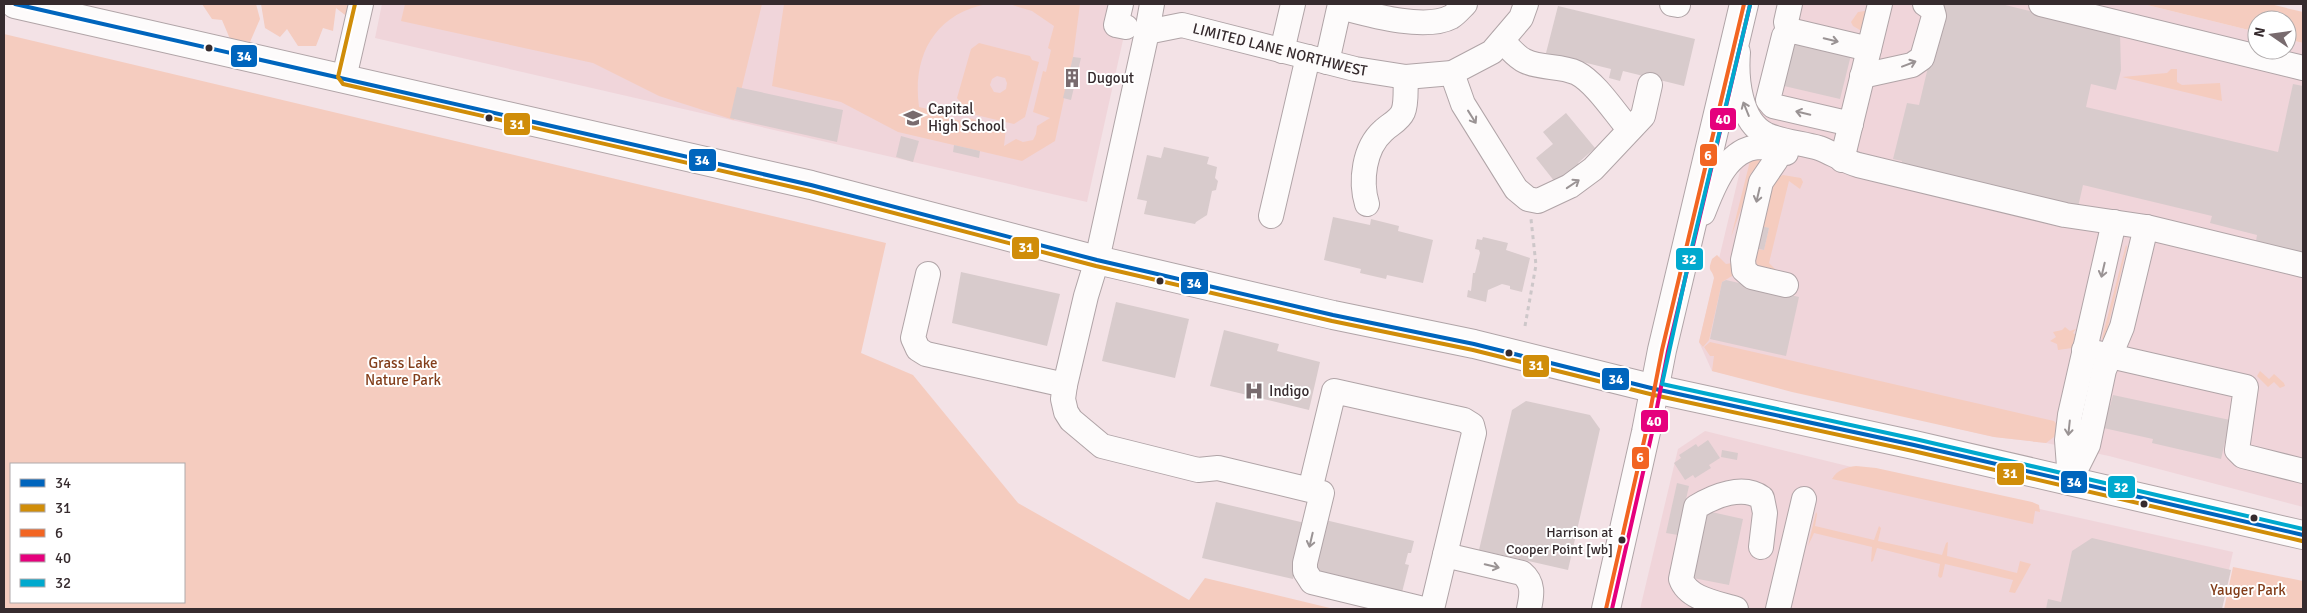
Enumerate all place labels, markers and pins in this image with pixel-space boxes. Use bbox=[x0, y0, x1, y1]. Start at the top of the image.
unlabelled marker bbox=[204, 43, 214, 53]
building icon: Dugout bbox=[1061, 67, 1083, 89]
place label: Dugout bbox=[1087, 69, 1134, 87]
place label: Capital High School bbox=[928, 100, 1005, 135]
school or university icon: Capital High School bbox=[902, 107, 924, 129]
unlabelled marker bbox=[484, 113, 494, 123]
unlabelled marker bbox=[1155, 276, 1165, 286]
unlabelled marker bbox=[1504, 348, 1514, 358]
hospital icon: Indigo bbox=[1243, 380, 1265, 402]
place label: Indigo bbox=[1269, 382, 1309, 400]
unlabelled marker bbox=[2139, 499, 2149, 509]
unlabelled marker bbox=[2249, 513, 2259, 523]
place label: Harrison at Cooper Point [wb] bbox=[1506, 524, 1613, 558]
marker: Harrison at Cooper Point [wb] bbox=[1617, 535, 1627, 545]

